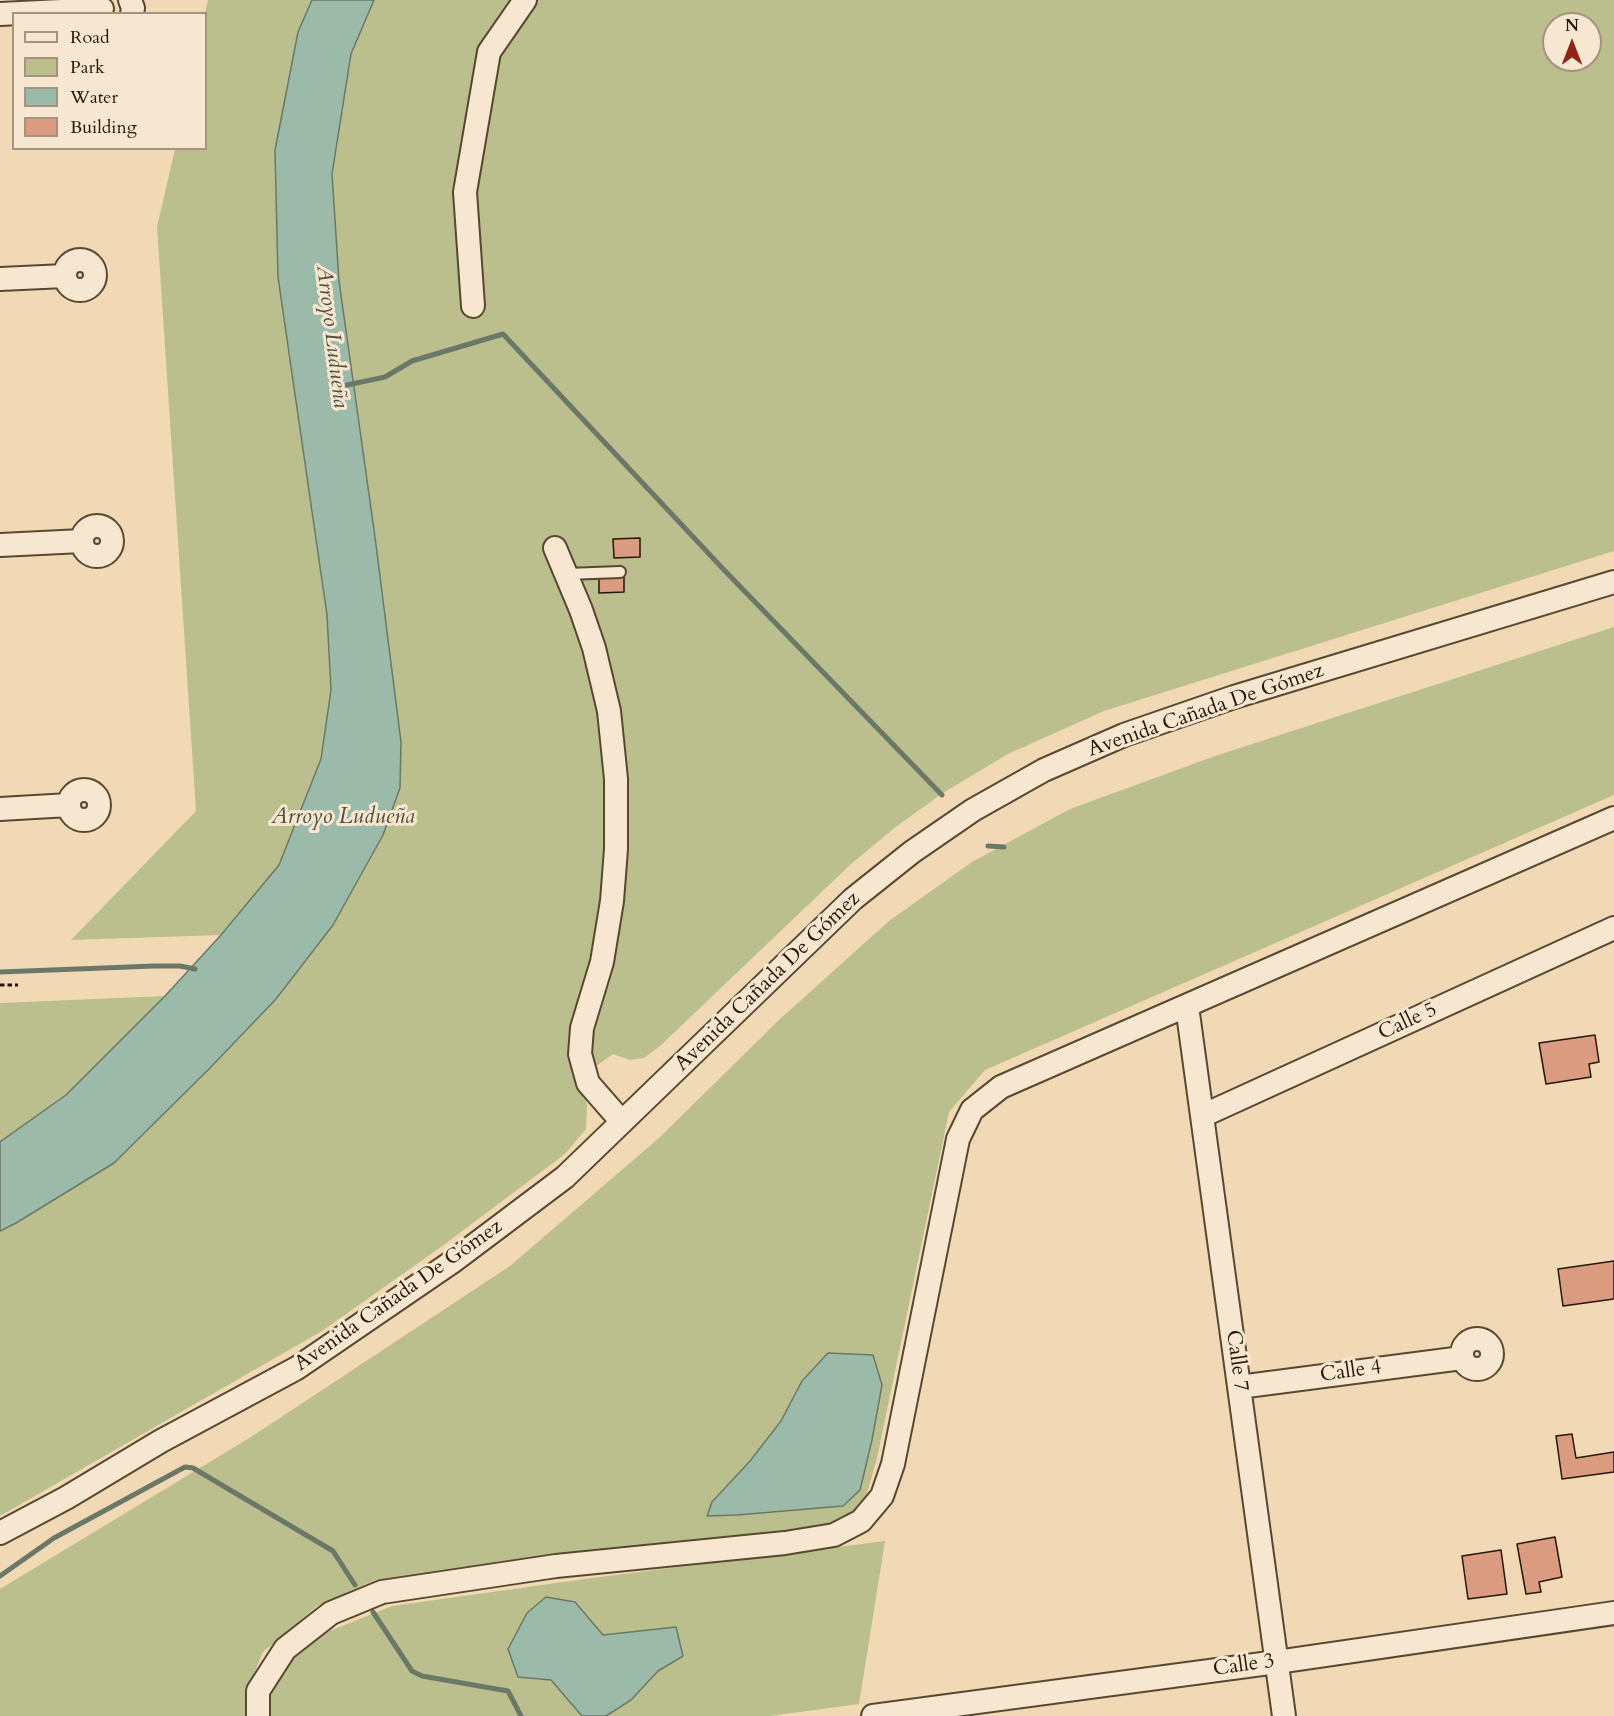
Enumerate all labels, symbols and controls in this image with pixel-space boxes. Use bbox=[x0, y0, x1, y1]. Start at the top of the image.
legend bbox=[12, 12, 207, 150]
north arrow bbox=[1542, 12, 1602, 72]
text: N bbox=[1565, 15, 1579, 37]
text: Road bbox=[70, 25, 110, 50]
text: Park bbox=[70, 55, 105, 80]
text: Water bbox=[70, 85, 118, 110]
text: Building bbox=[70, 115, 137, 140]
water label: Arroyo Ludueña bbox=[309, 264, 353, 410]
street label: Avenida Cañada De Gómez bbox=[1085, 659, 1327, 763]
water label: Arroyo Ludueña bbox=[271, 805, 415, 831]
street label: Avenida Cañada De Gómez bbox=[670, 887, 866, 1077]
street label: Calle 5 bbox=[1375, 998, 1441, 1046]
street label: Avenida Cañada De Gómez bbox=[290, 1215, 508, 1377]
street label: Calle 7 bbox=[1219, 1329, 1253, 1393]
street label: Calle 4 bbox=[1319, 1355, 1383, 1389]
street label: Calle 3 bbox=[1212, 1649, 1276, 1683]

